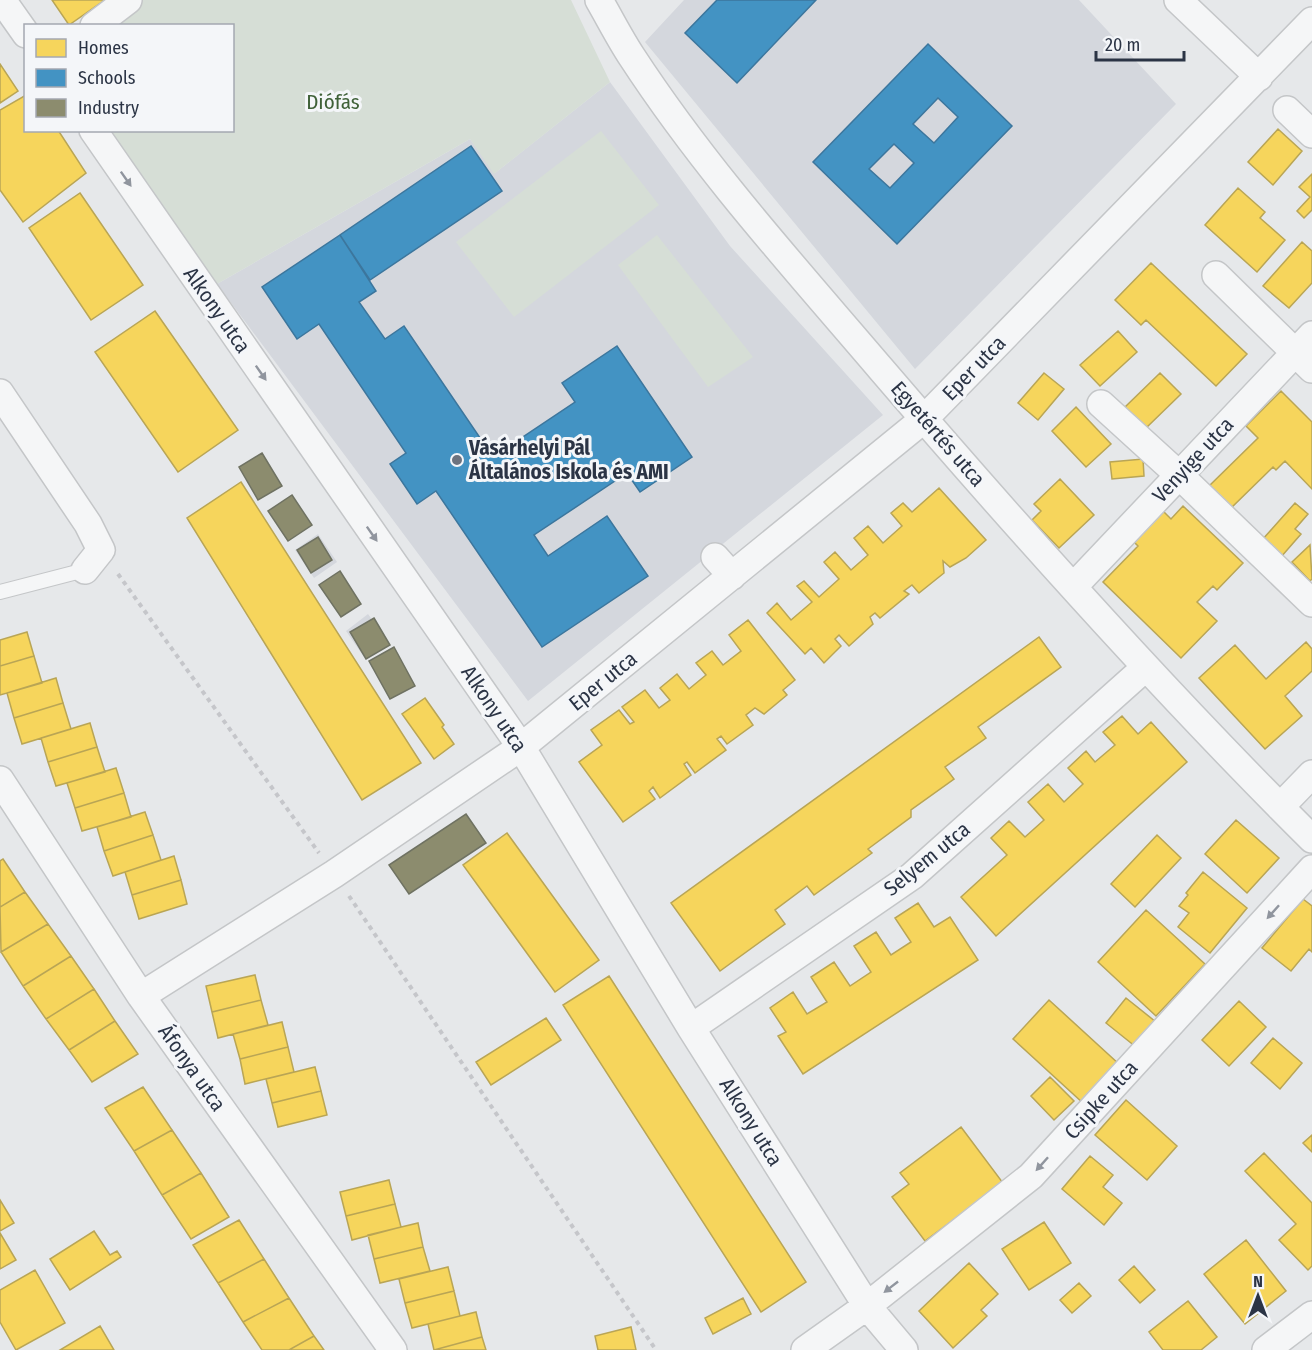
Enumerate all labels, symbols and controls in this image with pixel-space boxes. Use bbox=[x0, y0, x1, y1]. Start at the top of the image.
legend bbox=[24, 24, 234, 132]
scale bar bbox=[1096, 24, 1184, 62]
text: 20 m bbox=[1105, 34, 1140, 56]
text: Homes bbox=[78, 37, 129, 59]
text: Schools bbox=[78, 67, 136, 89]
park label: Diófás bbox=[306, 89, 360, 115]
text: Industry bbox=[78, 97, 139, 119]
one-way arrow bbox=[120, 170, 132, 186]
street label: Alkony utca bbox=[178, 262, 256, 358]
street label: Eper utca bbox=[937, 330, 1011, 406]
one-way arrow bbox=[255, 365, 267, 381]
street label: Egyetértés utca bbox=[885, 376, 991, 492]
street label: Venyige utca bbox=[1147, 412, 1239, 508]
place label: Vásárhelyi Pál Általános Iskola és AMI bbox=[468, 435, 669, 485]
marker: Vásárhelyi Pál Általános Iskola és AMI bbox=[450, 453, 464, 467]
one-way arrow bbox=[366, 525, 378, 541]
street label: Eper utca bbox=[564, 646, 642, 716]
street label: Alkony utca bbox=[456, 661, 532, 757]
street label: Selyem utca bbox=[879, 816, 975, 902]
one-way arrow bbox=[1266, 905, 1280, 919]
street label: Áfonya utca bbox=[153, 1020, 231, 1116]
street label: Csipke utca bbox=[1059, 1055, 1143, 1145]
street label: Alkony utca bbox=[714, 1073, 788, 1171]
one-way arrow bbox=[1035, 1157, 1049, 1172]
north arrow bbox=[1228, 1266, 1288, 1326]
text: N bbox=[1253, 1272, 1263, 1291]
one-way arrow bbox=[883, 1281, 899, 1294]

